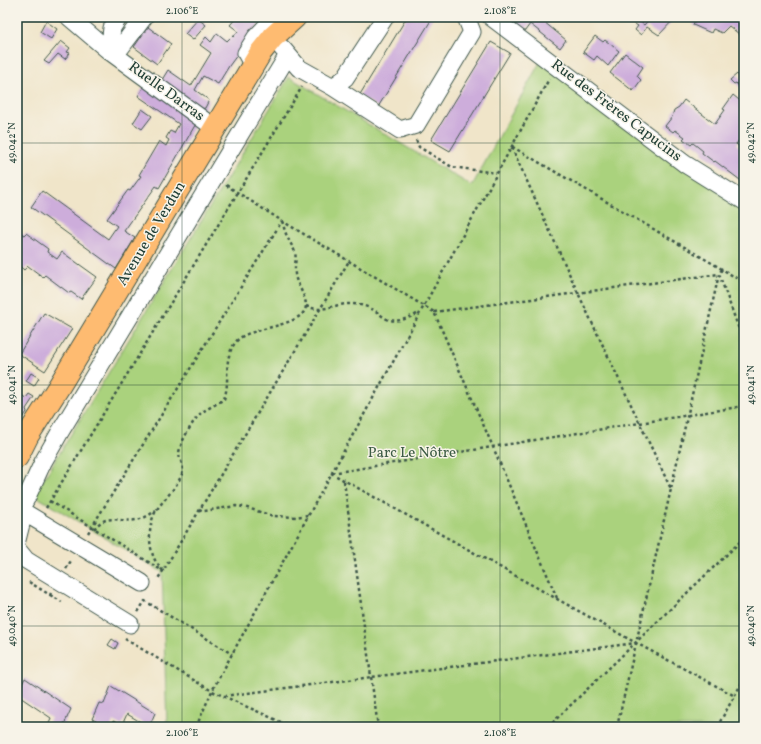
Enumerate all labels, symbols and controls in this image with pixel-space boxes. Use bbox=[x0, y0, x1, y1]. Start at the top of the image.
text: 2.106°E bbox=[166, 4, 198, 18]
text: 2.108°E bbox=[484, 4, 516, 18]
street label: Rue des Frères Capucins bbox=[546, 55, 686, 167]
street label: Ruelle Darras bbox=[124, 57, 208, 127]
text: 49.042°N bbox=[5, 122, 19, 164]
text: 49.042°N bbox=[744, 122, 758, 164]
street label: Avenue de Verdun bbox=[113, 178, 191, 290]
text: 49.041°N bbox=[5, 364, 19, 405]
text: 49.041°N bbox=[744, 364, 758, 405]
park label: Parc Le Nôtre bbox=[368, 443, 456, 464]
text: 49.040°N bbox=[5, 605, 19, 647]
text: 49.040°N bbox=[744, 605, 758, 647]
text: 2.106°E bbox=[166, 726, 198, 740]
text: 2.108°E bbox=[484, 726, 516, 740]

